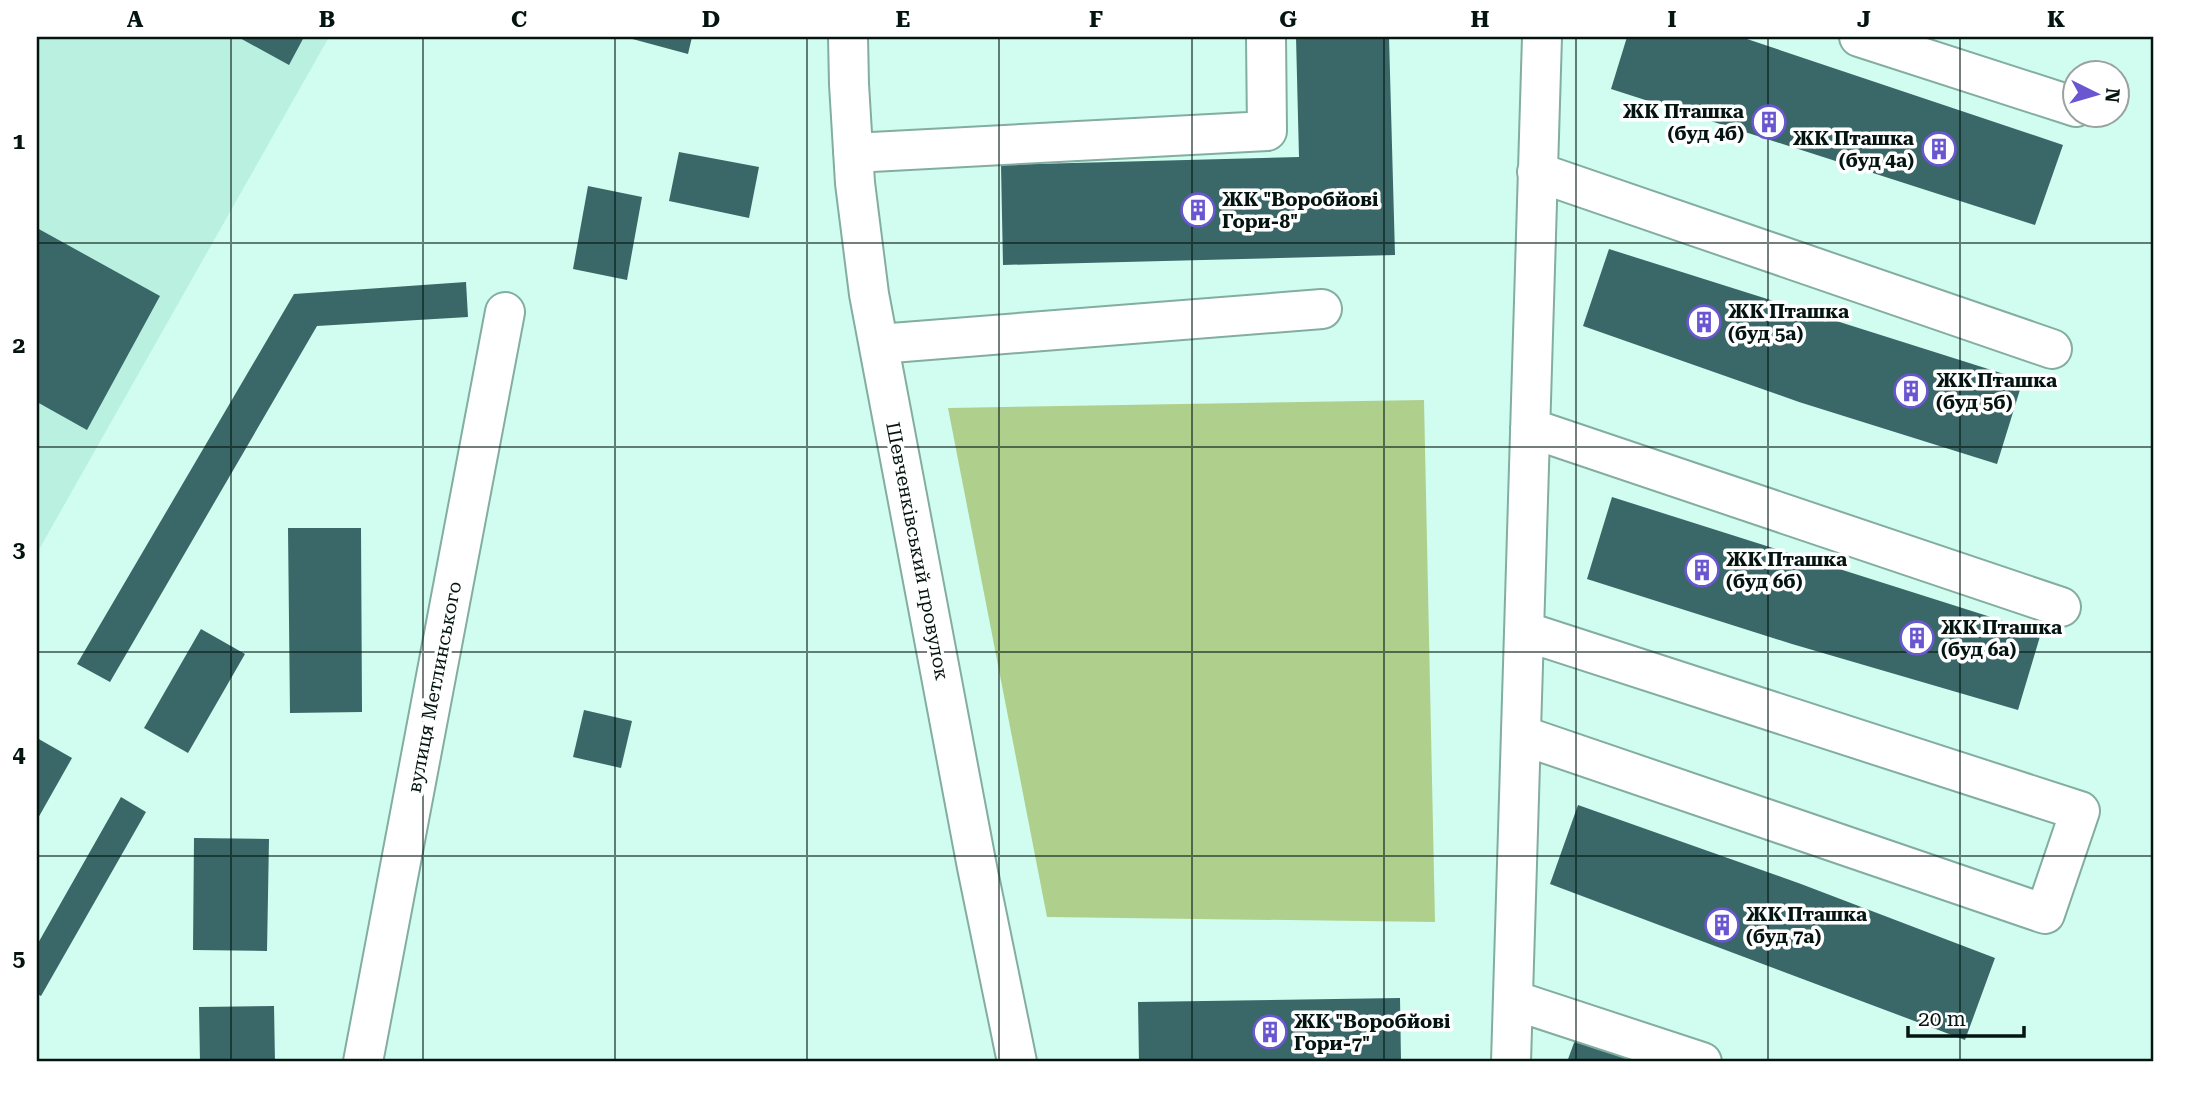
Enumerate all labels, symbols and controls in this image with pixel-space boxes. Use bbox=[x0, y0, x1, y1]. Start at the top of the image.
text: A bbox=[127, 6, 144, 33]
text: B bbox=[319, 6, 335, 33]
text: C bbox=[511, 6, 527, 33]
text: D bbox=[702, 6, 720, 33]
text: E bbox=[896, 6, 910, 33]
text: F bbox=[1089, 6, 1103, 33]
text: G bbox=[1279, 6, 1297, 33]
text: H bbox=[1471, 6, 1490, 33]
text: I bbox=[1667, 6, 1677, 33]
text: J bbox=[1857, 6, 1871, 33]
text: K bbox=[2047, 6, 2065, 33]
north arrow bbox=[2062, 60, 2132, 130]
text: N bbox=[2100, 87, 2125, 104]
place label: ЖК Пташка (буд 4б) bbox=[1623, 100, 1744, 145]
building icon: ЖК Пташка (буд 4б) bbox=[1750, 103, 1788, 141]
place label: ЖК Пташка (буд 4а) bbox=[1793, 127, 1914, 172]
text: 1 bbox=[13, 128, 26, 155]
building icon: ЖК Пташка (буд 4а) bbox=[1920, 130, 1958, 168]
place label: ЖК "Воробйові Гори-8" bbox=[1222, 188, 1378, 233]
building icon: ЖК "Воробйові Гори-8" bbox=[1179, 191, 1217, 229]
place label: ЖК Пташка (буд 5а) bbox=[1728, 300, 1849, 345]
building icon: ЖК Пташка (буд 5а) bbox=[1685, 303, 1723, 341]
text: 2 bbox=[13, 332, 25, 359]
place label: ЖК Пташка (буд 5б) bbox=[1936, 369, 2057, 414]
building icon: ЖК Пташка (буд 5б) bbox=[1892, 372, 1930, 410]
street label: Шевченківський провулок bbox=[881, 420, 954, 682]
text: 3 bbox=[13, 536, 26, 563]
place label: ЖК Пташка (буд 6б) bbox=[1726, 548, 1847, 593]
building icon: ЖК Пташка (буд 6б) bbox=[1683, 551, 1721, 589]
street label: вулиця Метлинського bbox=[403, 579, 466, 795]
place label: ЖК Пташка (буд 6а) bbox=[1941, 616, 2062, 661]
building icon: ЖК Пташка (буд 6а) bbox=[1898, 619, 1936, 657]
text: 4 bbox=[13, 741, 26, 768]
place label: ЖК Пташка (буд 7а) bbox=[1746, 903, 1867, 948]
building icon: ЖК Пташка (буд 7а) bbox=[1703, 906, 1741, 944]
text: 5 bbox=[13, 945, 26, 972]
scale bar bbox=[1908, 994, 2023, 1038]
text: 20 m bbox=[1918, 1007, 1966, 1031]
place label: ЖК "Воробйові Гори-7" bbox=[1294, 1010, 1450, 1055]
building icon: ЖК "Воробйові Гори-7" bbox=[1251, 1013, 1289, 1051]

